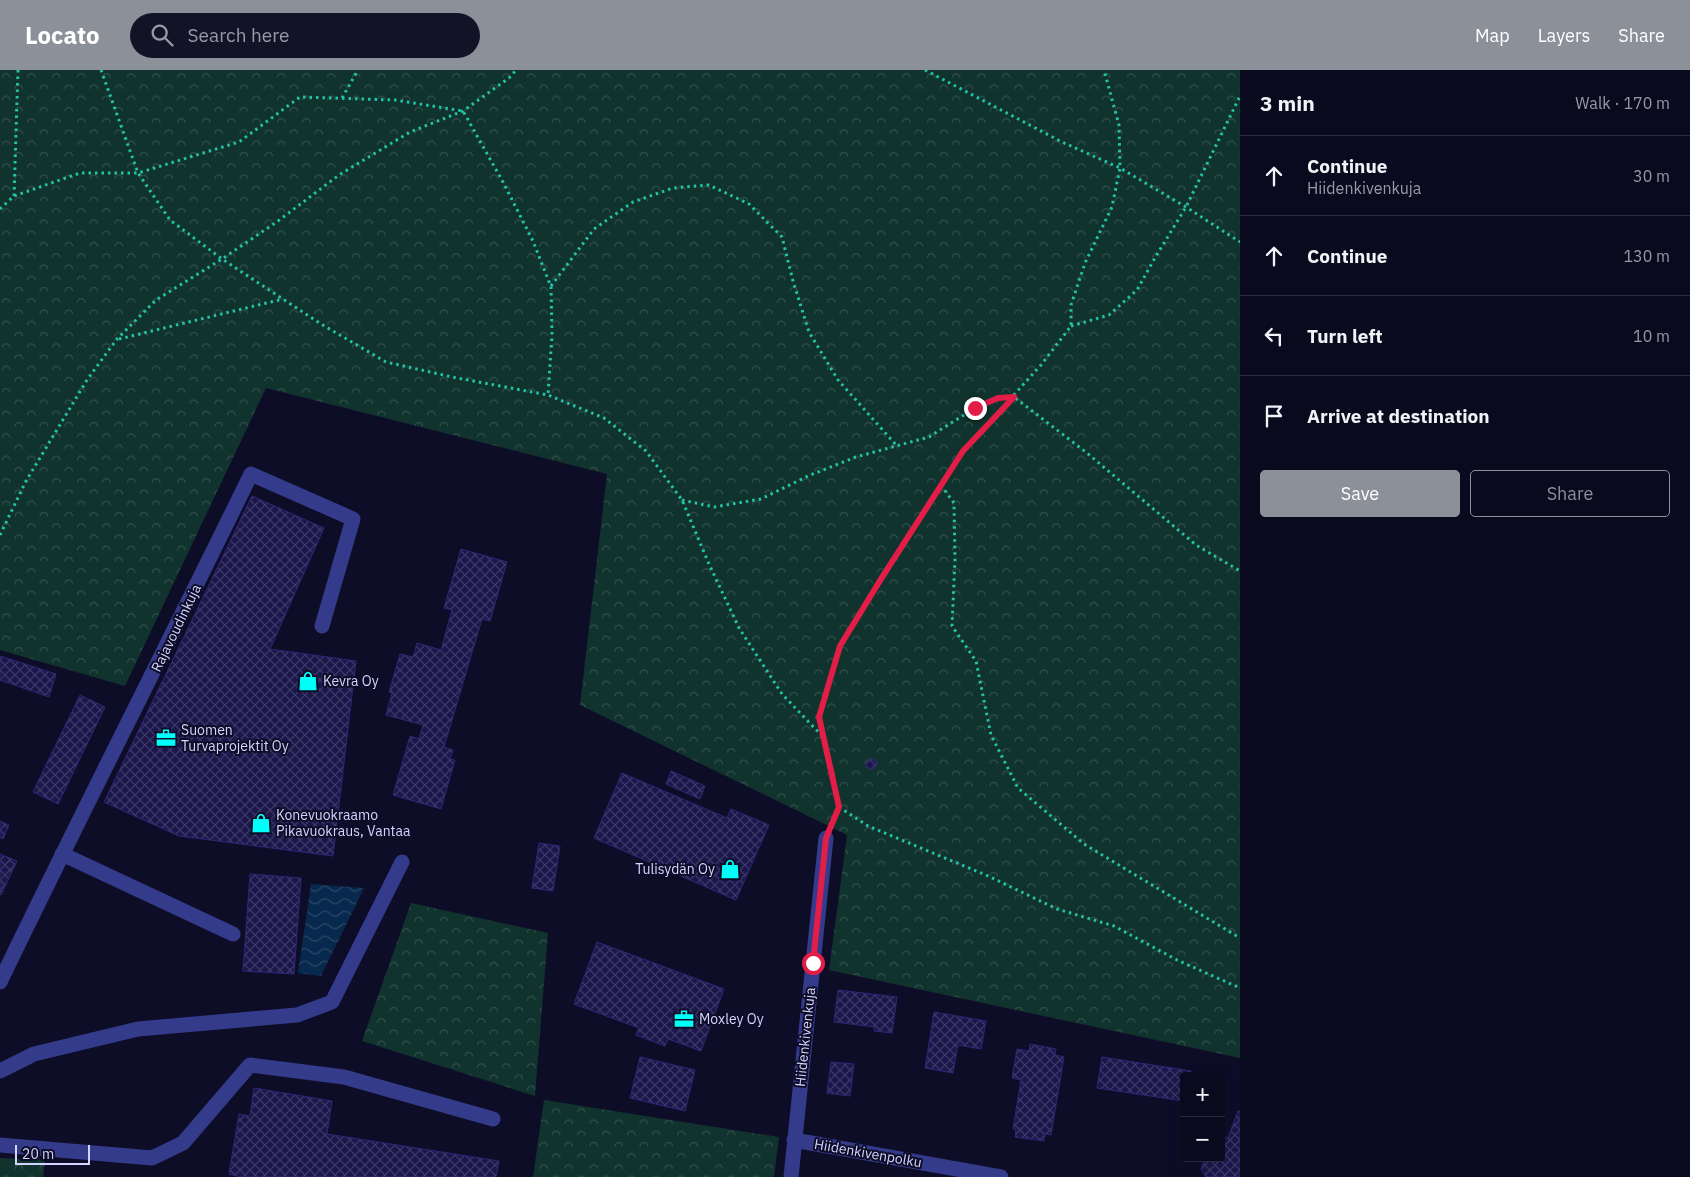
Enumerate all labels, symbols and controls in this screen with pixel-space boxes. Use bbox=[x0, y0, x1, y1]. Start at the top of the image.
search box bbox=[130, 13, 480, 58]
text: Locato bbox=[25, 19, 100, 51]
icon: search bbox=[148, 21, 176, 49]
text: Search here bbox=[188, 23, 289, 47]
text: Map bbox=[1475, 24, 1510, 47]
text: Layers bbox=[1538, 24, 1590, 47]
text: Share bbox=[1618, 24, 1665, 47]
text: 3 min bbox=[1260, 89, 1315, 117]
text: Walk · 170 m bbox=[1575, 93, 1670, 113]
text: Continue bbox=[1307, 154, 1387, 178]
icon: ahead bbox=[1260, 162, 1288, 190]
text: 30 m bbox=[1633, 166, 1670, 186]
text: Hiidenkivenkuja bbox=[1307, 178, 1421, 198]
icon: ahead bbox=[1260, 242, 1288, 270]
text: Continue bbox=[1307, 244, 1387, 268]
text: 130 m bbox=[1623, 246, 1670, 266]
icon: left bbox=[1260, 322, 1288, 350]
text: Turn left bbox=[1307, 324, 1383, 348]
text: 10 m bbox=[1633, 326, 1670, 346]
route end bbox=[964, 397, 987, 420]
icon: arrive bbox=[1260, 402, 1288, 430]
text: Arrive at destination bbox=[1307, 404, 1490, 428]
button: Save bbox=[1260, 470, 1460, 517]
button: Share bbox=[1470, 470, 1670, 517]
street label: Rajavoudinkuja bbox=[147, 581, 205, 675]
shop icon: Kevra Oy bbox=[297, 670, 319, 692]
place label: Kevra Oy bbox=[323, 672, 379, 690]
place label: Suomen Turvaprojektit Oy bbox=[181, 721, 289, 755]
office icon: Suomen Turvaprojektit Oy bbox=[155, 727, 177, 749]
place label: Konevuokraamo Pikavuokraus, Vantaa bbox=[276, 806, 411, 840]
shop icon: Konevuokraamo Pikavuokraus, Vantaa bbox=[250, 812, 272, 834]
shop icon: Tulisydän Oy bbox=[719, 858, 741, 880]
place label: Tulisydän Oy bbox=[635, 860, 715, 878]
route start bbox=[802, 952, 825, 975]
street label: Hiidenkivenkuja bbox=[791, 986, 819, 1088]
office icon: Moxley Oy bbox=[673, 1008, 695, 1030]
place label: Moxley Oy bbox=[699, 1010, 764, 1028]
map controls bbox=[1180, 1072, 1225, 1162]
button: + bbox=[1180, 1072, 1225, 1117]
button: − bbox=[1180, 1117, 1225, 1162]
street label: Hiidenkivenpolku bbox=[813, 1135, 923, 1171]
scale bar bbox=[15, 1142, 90, 1165]
text: 20 m bbox=[22, 1145, 54, 1163]

